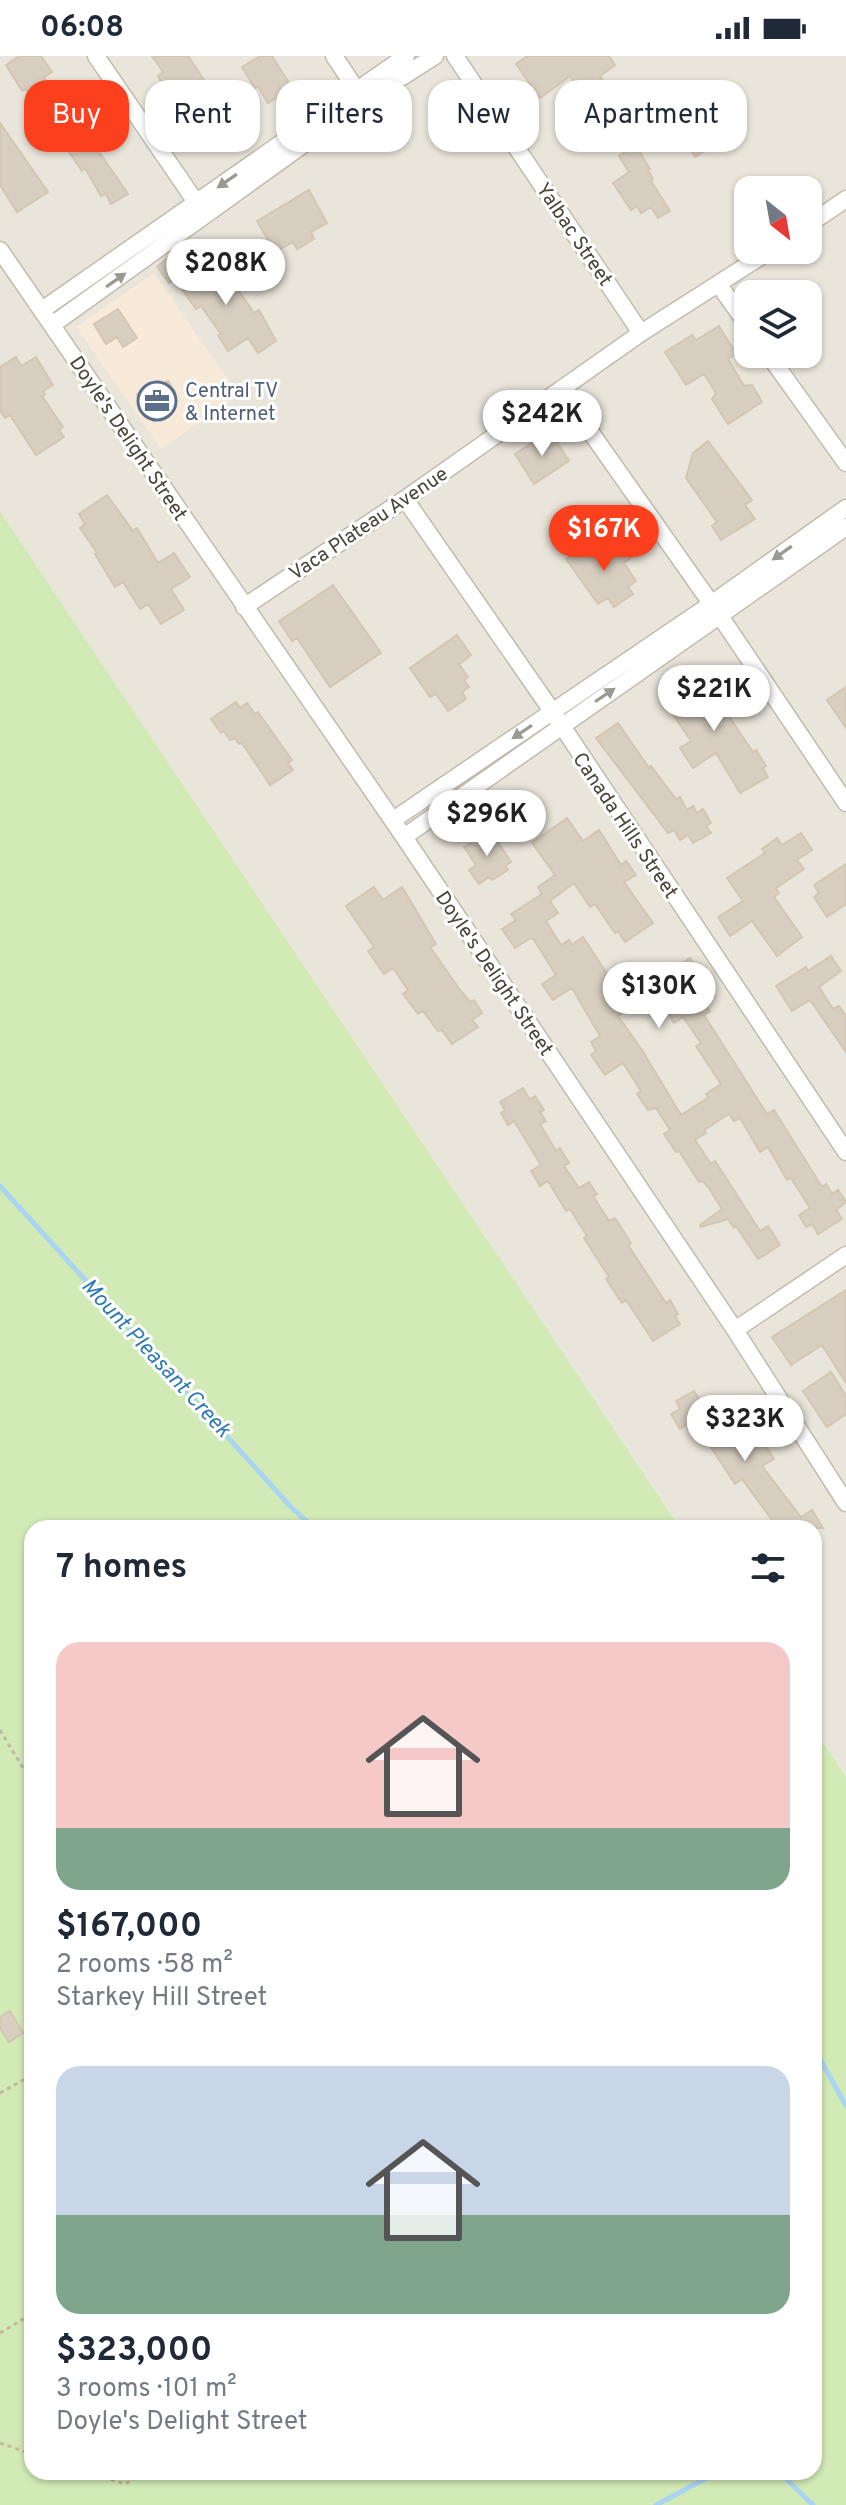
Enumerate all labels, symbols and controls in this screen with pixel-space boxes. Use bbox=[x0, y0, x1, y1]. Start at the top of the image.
text: 06:08 bbox=[40, 10, 124, 47]
chip: Buy bbox=[24, 80, 129, 152]
chip: Rent bbox=[145, 80, 260, 152]
chip: Filters bbox=[276, 80, 412, 152]
chip: New bbox=[428, 80, 539, 152]
chip: Apartment bbox=[555, 80, 747, 152]
one-way arrow bbox=[216, 173, 238, 189]
north arrow bbox=[734, 176, 822, 264]
map controls bbox=[734, 176, 822, 368]
street label: Yalbac Street bbox=[529, 178, 617, 292]
pin: $208K bbox=[170, 239, 282, 307]
text: $208K bbox=[184, 248, 268, 281]
one-way arrow bbox=[105, 273, 126, 288]
button: layers bbox=[734, 280, 822, 368]
street label: Doyle's Delight Street bbox=[62, 352, 192, 527]
place label: Central TV & Internet bbox=[185, 379, 278, 428]
office icon: Central TV & Internet bbox=[136, 380, 178, 422]
pin: $242K bbox=[486, 390, 598, 458]
text: $242K bbox=[501, 399, 583, 432]
street label: Vaca Plateau Avenue bbox=[285, 462, 454, 587]
pin: $167K bbox=[548, 505, 660, 573]
text: $167K bbox=[567, 514, 641, 547]
one-way arrow bbox=[772, 545, 793, 560]
pin: $221K bbox=[658, 665, 770, 733]
text: $221K bbox=[676, 674, 752, 707]
one-way arrow bbox=[594, 688, 615, 703]
one-way arrow bbox=[511, 724, 532, 739]
street label: Canada Hills Street bbox=[566, 748, 683, 904]
pin: $296K bbox=[431, 790, 543, 858]
text: $296K bbox=[446, 799, 528, 832]
street label: Doyle's Delight Street bbox=[428, 887, 558, 1062]
pin: $130K bbox=[603, 962, 715, 1030]
text: $130K bbox=[621, 971, 697, 1004]
water label: Mount Pleasant Creek bbox=[75, 1274, 236, 1444]
pin: $323K bbox=[689, 1395, 801, 1463]
text: $323K bbox=[705, 1404, 785, 1437]
icon: filters bbox=[746, 1546, 790, 1590]
text: 7 homes bbox=[56, 1547, 187, 1590]
icon: home bbox=[351, 1694, 495, 1838]
text: $167,000 bbox=[56, 1906, 202, 1949]
text: 2 rooms · 58 m² bbox=[56, 1949, 233, 1982]
text: Starkey Hill Street bbox=[56, 1982, 267, 2015]
icon: home bbox=[351, 2118, 495, 2262]
text: $323,000 bbox=[56, 2330, 212, 2373]
text: 3 rooms · 101 m² bbox=[56, 2373, 237, 2406]
text: Doyle's Delight Street bbox=[56, 2406, 308, 2439]

